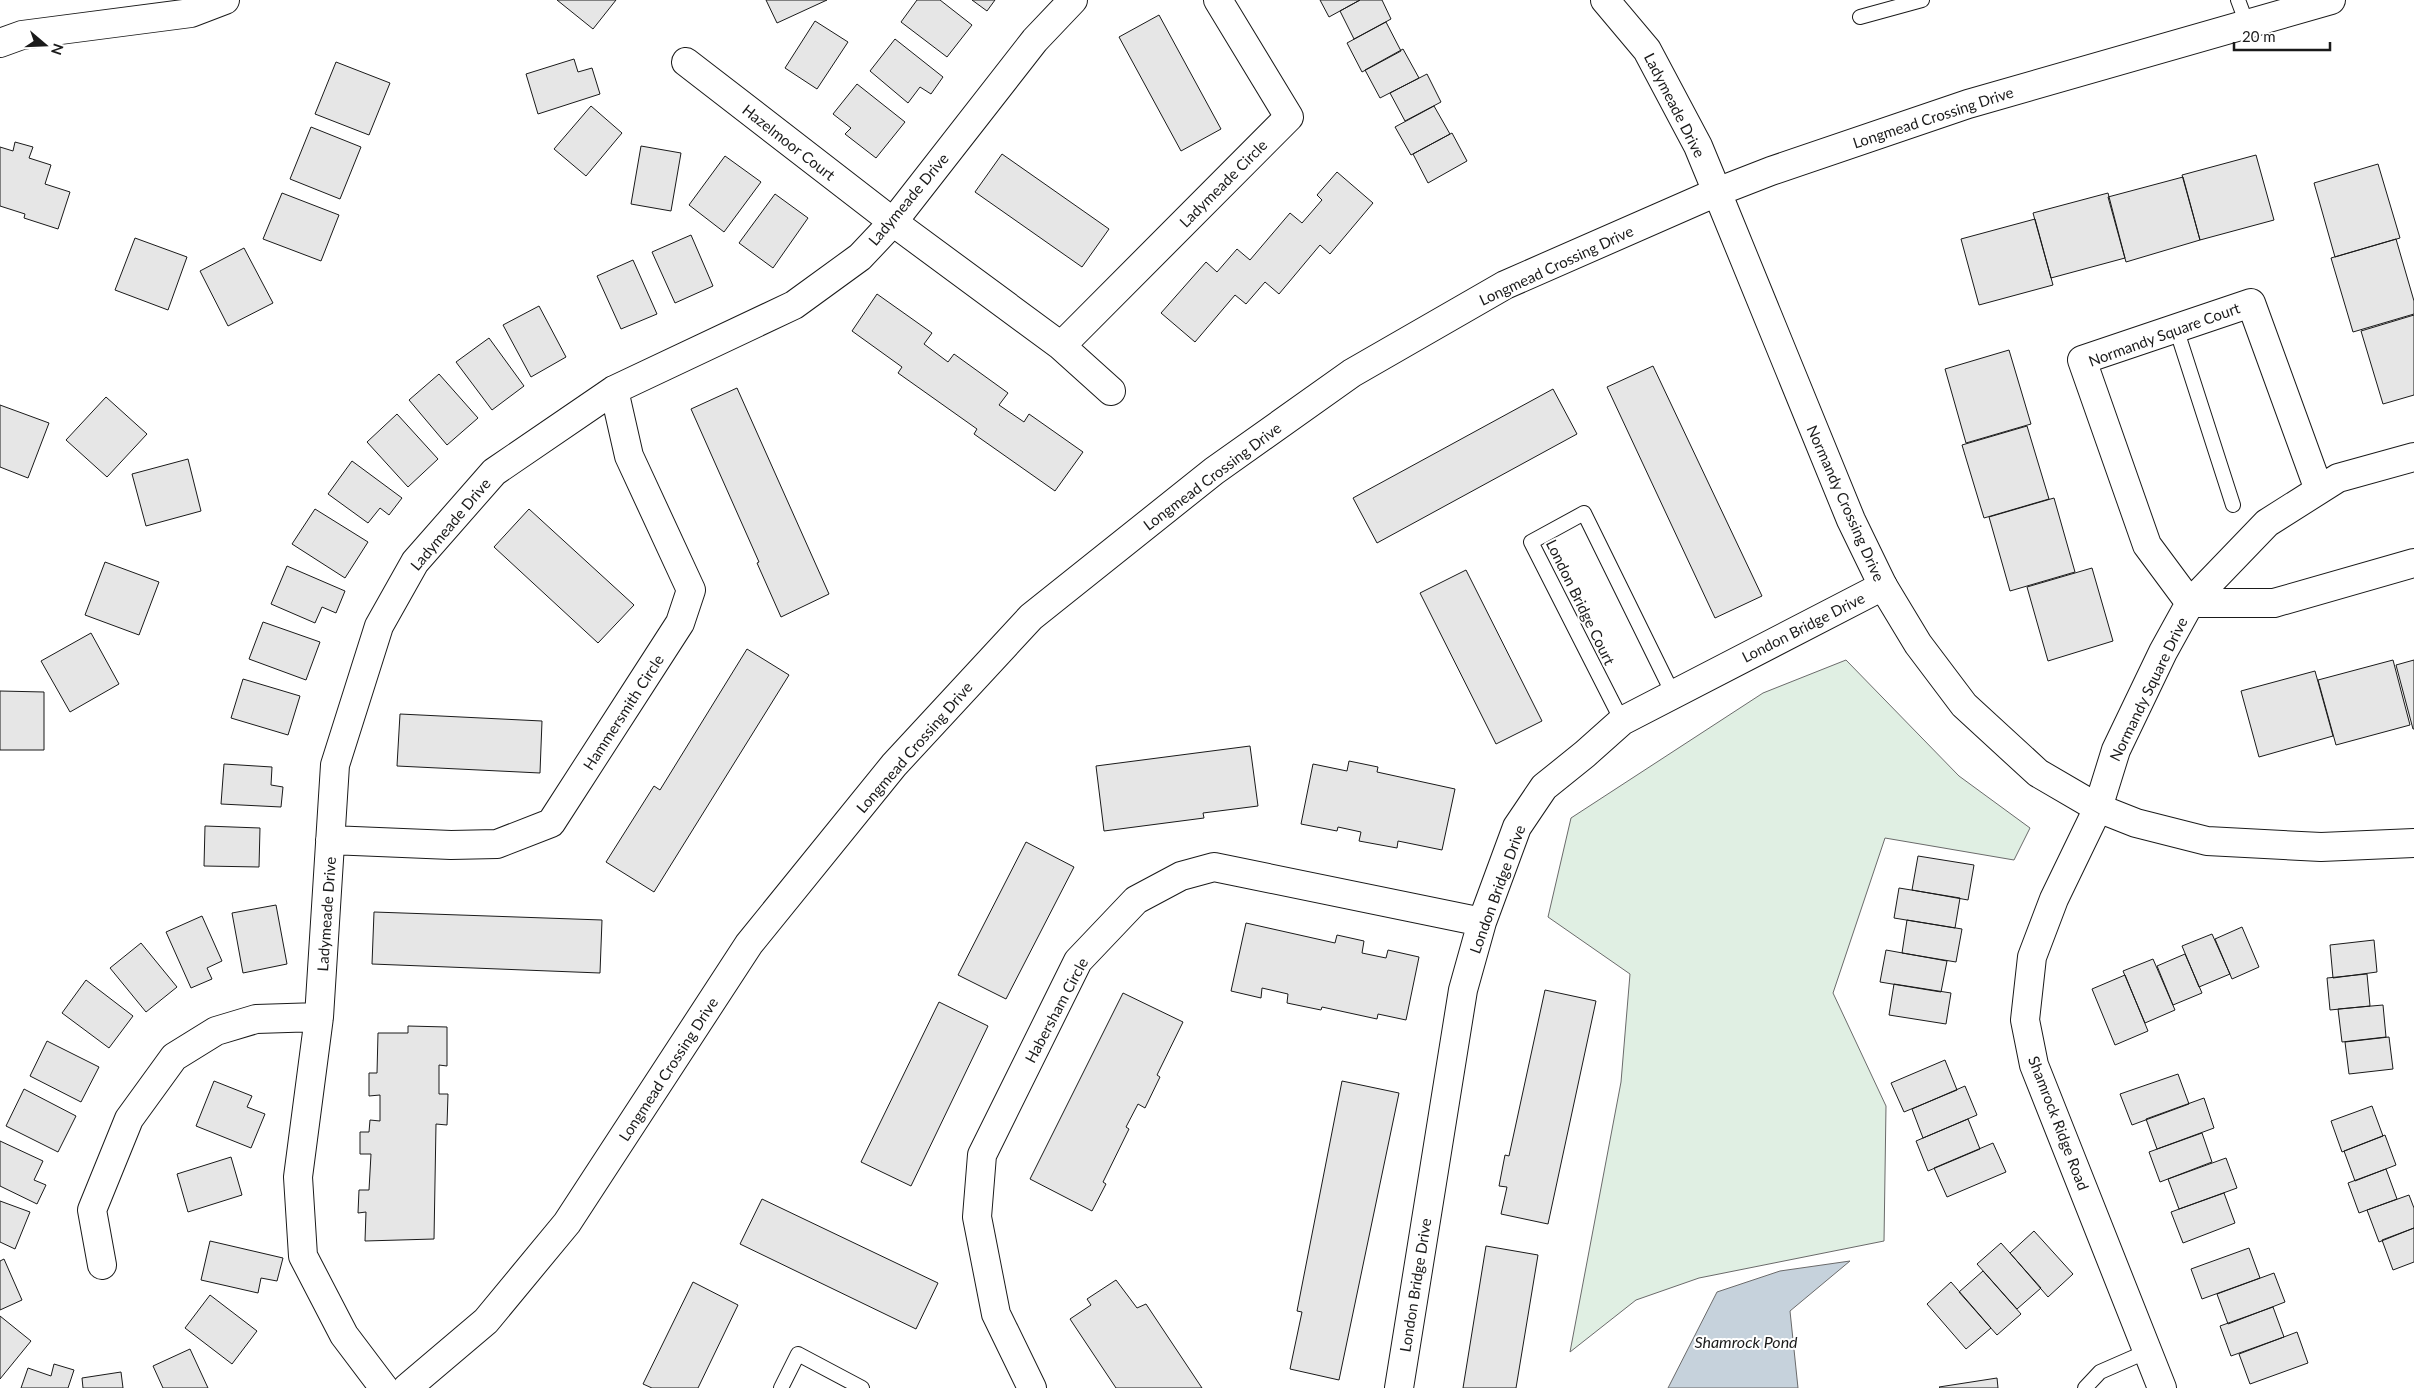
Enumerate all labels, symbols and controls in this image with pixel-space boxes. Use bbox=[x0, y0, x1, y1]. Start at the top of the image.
north arrow bbox=[20, 20, 70, 70]
scale bar bbox=[2234, 20, 2330, 52]
text: 20 m bbox=[2242, 27, 2276, 45]
text: N bbox=[48, 42, 68, 57]
street label: Ladymeade Drive bbox=[1641, 50, 1709, 160]
street label: Longmead Crossing Drive bbox=[1850, 82, 2016, 151]
street label: Hazelmoor Court bbox=[739, 100, 839, 184]
street label: Ladymeade Circle bbox=[1175, 135, 1271, 231]
street label: Ladymeade Drive bbox=[864, 149, 952, 249]
street label: Longmead Crossing Drive bbox=[1476, 221, 1636, 309]
street label: Normandy Square Court bbox=[2086, 298, 2243, 370]
street label: Longmead Crossing Drive bbox=[1140, 418, 1284, 534]
street label: Normandy Crossing Drive bbox=[1803, 422, 1889, 584]
street label: Ladymeade Drive bbox=[406, 474, 494, 574]
street label: London Bridge Court bbox=[1543, 536, 1619, 668]
street label: London Bridge Drive bbox=[1739, 588, 1867, 666]
street label: Normandy Square Drive bbox=[2105, 614, 2191, 764]
street label: Hammersmith Circle bbox=[579, 651, 667, 773]
street label: Longmead Crossing Drive bbox=[852, 678, 976, 816]
street label: London Bridge Drive bbox=[1465, 822, 1529, 956]
street label: Ladymeade Drive bbox=[313, 856, 339, 972]
street label: Habersham Circle bbox=[1021, 954, 1091, 1066]
street label: Longmead Crossing Drive bbox=[615, 994, 721, 1144]
street label: Shamrock Ridge Road bbox=[2025, 1053, 2093, 1193]
street label: London Bridge Drive bbox=[1396, 1217, 1434, 1353]
water label: Shamrock Pond bbox=[1694, 1332, 1798, 1351]

